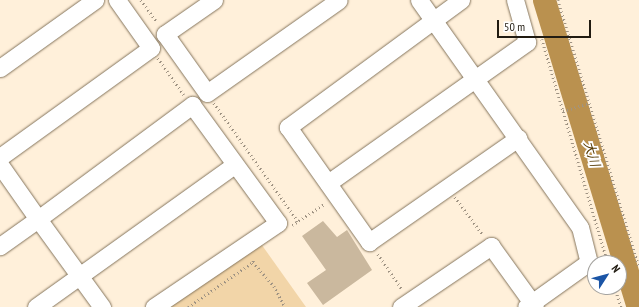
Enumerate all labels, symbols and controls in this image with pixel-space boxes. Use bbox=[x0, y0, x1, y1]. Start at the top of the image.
scale bar bbox=[499, 12, 593, 38]
text: 50 m bbox=[504, 19, 525, 34]
water label: 大川 bbox=[580, 139, 602, 169]
north arrow bbox=[587, 255, 627, 295]
text: N bbox=[608, 262, 623, 275]

